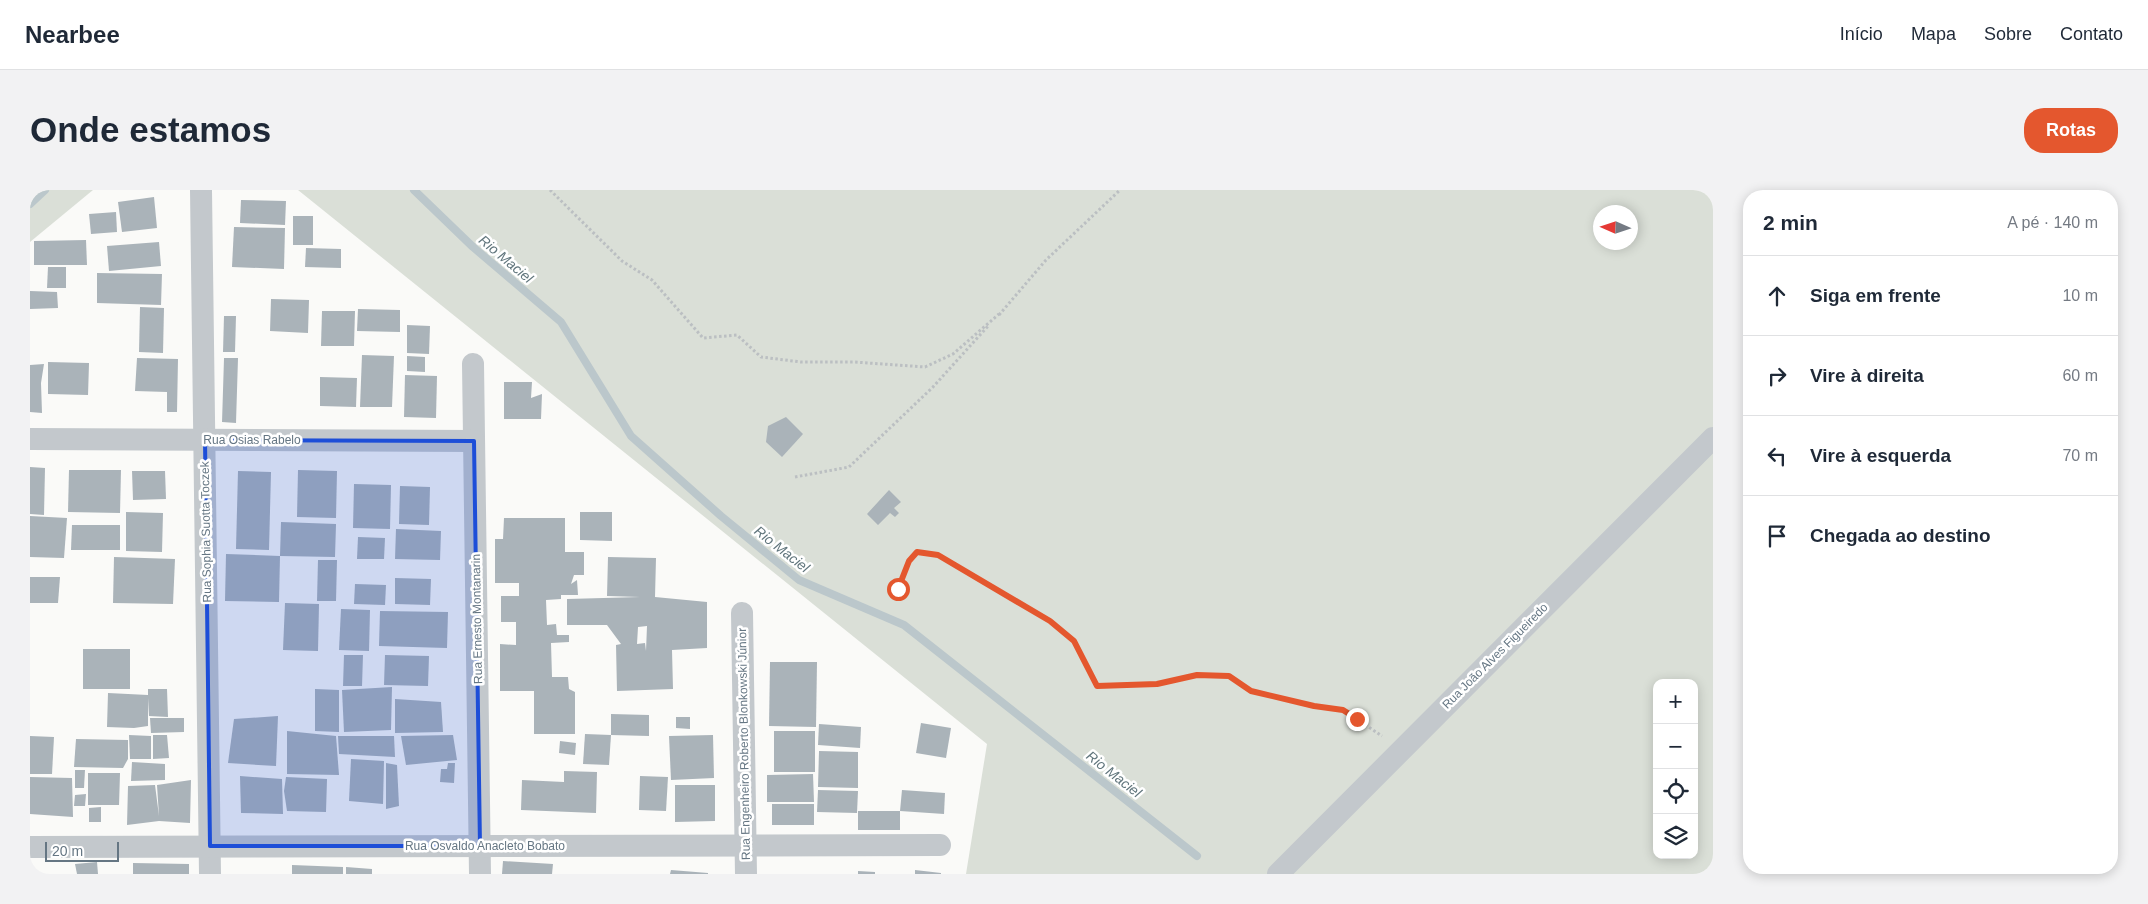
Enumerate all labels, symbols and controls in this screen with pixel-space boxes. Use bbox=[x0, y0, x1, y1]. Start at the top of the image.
text: Nearbee bbox=[25, 21, 120, 48]
text: Início bbox=[1840, 24, 1883, 44]
text: Mapa bbox=[1911, 24, 1956, 44]
text: Sobre bbox=[1984, 24, 2032, 44]
text: Contato bbox=[2060, 24, 2123, 44]
button: Rotas bbox=[2024, 108, 2118, 153]
text: Onde estamos bbox=[30, 110, 271, 149]
north arrow bbox=[1593, 205, 1638, 250]
text: 2 min bbox=[1763, 211, 1818, 234]
text: A pé · 140 m bbox=[2007, 214, 2098, 231]
water label: Rio Maciel bbox=[476, 232, 537, 287]
icon: ahead bbox=[1763, 282, 1791, 310]
text: Siga em frente bbox=[1810, 285, 1941, 306]
text: 10 m bbox=[2062, 287, 2098, 304]
icon: right bbox=[1763, 362, 1791, 390]
text: Vire à direita bbox=[1810, 365, 1924, 386]
text: 60 m bbox=[2062, 367, 2098, 384]
street label: Rua Osias Rabelo bbox=[203, 433, 301, 447]
icon: left bbox=[1763, 442, 1791, 470]
text: Vire à esquerda bbox=[1810, 445, 1951, 466]
text: 70 m bbox=[2062, 447, 2098, 464]
street label: Rua Sophia Suotta Toczek bbox=[198, 460, 214, 603]
icon: arrive bbox=[1763, 522, 1791, 550]
water label: Rio Maciel bbox=[751, 523, 813, 576]
text: Chegada ao destino bbox=[1810, 525, 1991, 546]
street label: Rua Ernesto Montanarin bbox=[469, 554, 485, 684]
route start bbox=[887, 578, 910, 601]
street label: Rua João Alves Figueiredo bbox=[1439, 600, 1551, 712]
street label: Rua Engenheiro Roberto Blonkowski Júnior bbox=[735, 628, 753, 860]
map controls bbox=[1653, 679, 1698, 859]
button: + bbox=[1653, 679, 1698, 724]
route end bbox=[1346, 708, 1369, 731]
button: − bbox=[1653, 724, 1698, 769]
water label: Rio Maciel bbox=[1083, 748, 1145, 801]
button: locate bbox=[1653, 769, 1698, 814]
button: layers bbox=[1653, 814, 1698, 859]
scale bar bbox=[45, 839, 119, 862]
street label: Rua Osvaldo Anacleto Bobato bbox=[405, 839, 565, 853]
text: 20 m bbox=[52, 843, 83, 859]

